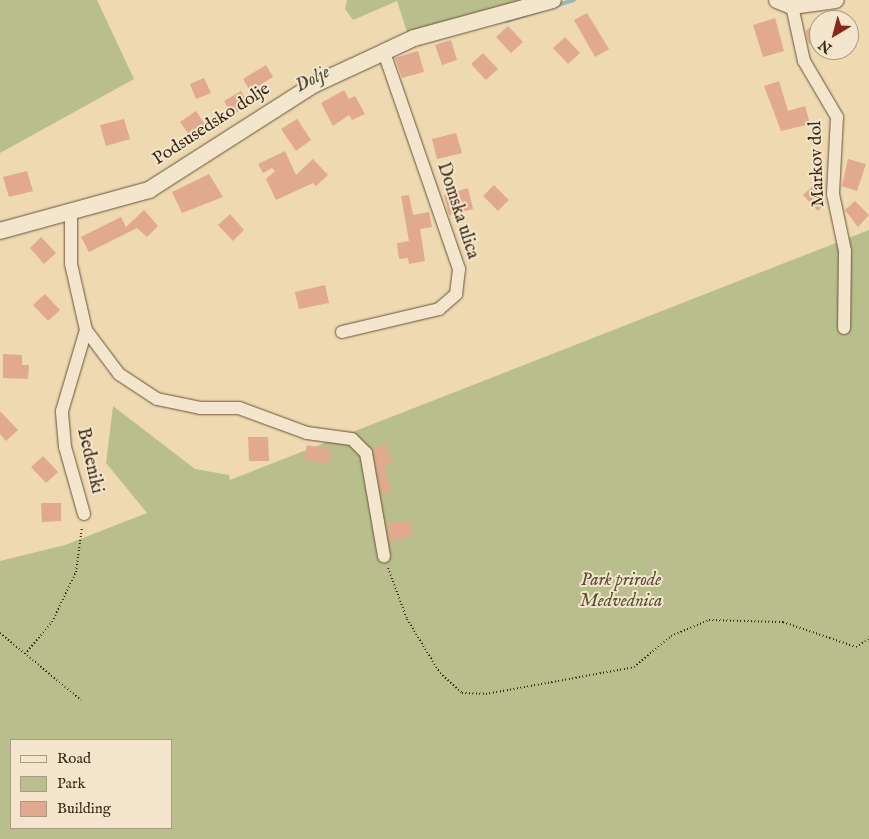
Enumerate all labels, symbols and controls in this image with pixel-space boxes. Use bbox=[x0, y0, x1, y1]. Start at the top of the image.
north arrow bbox=[809, 10, 859, 60]
text: N bbox=[815, 35, 836, 57]
water label: Dolje bbox=[292, 62, 334, 98]
street label: Podsusedsko dolje bbox=[149, 79, 275, 171]
street label: Markov dol bbox=[806, 120, 830, 208]
street label: Domska ulica bbox=[431, 160, 483, 262]
street label: Bedeniki bbox=[71, 426, 107, 496]
park label: Park prirode Medvednica bbox=[580, 571, 662, 614]
legend bbox=[10, 739, 172, 829]
text: Road bbox=[57, 749, 91, 768]
text: Park bbox=[57, 774, 86, 793]
text: Building bbox=[57, 799, 111, 818]

